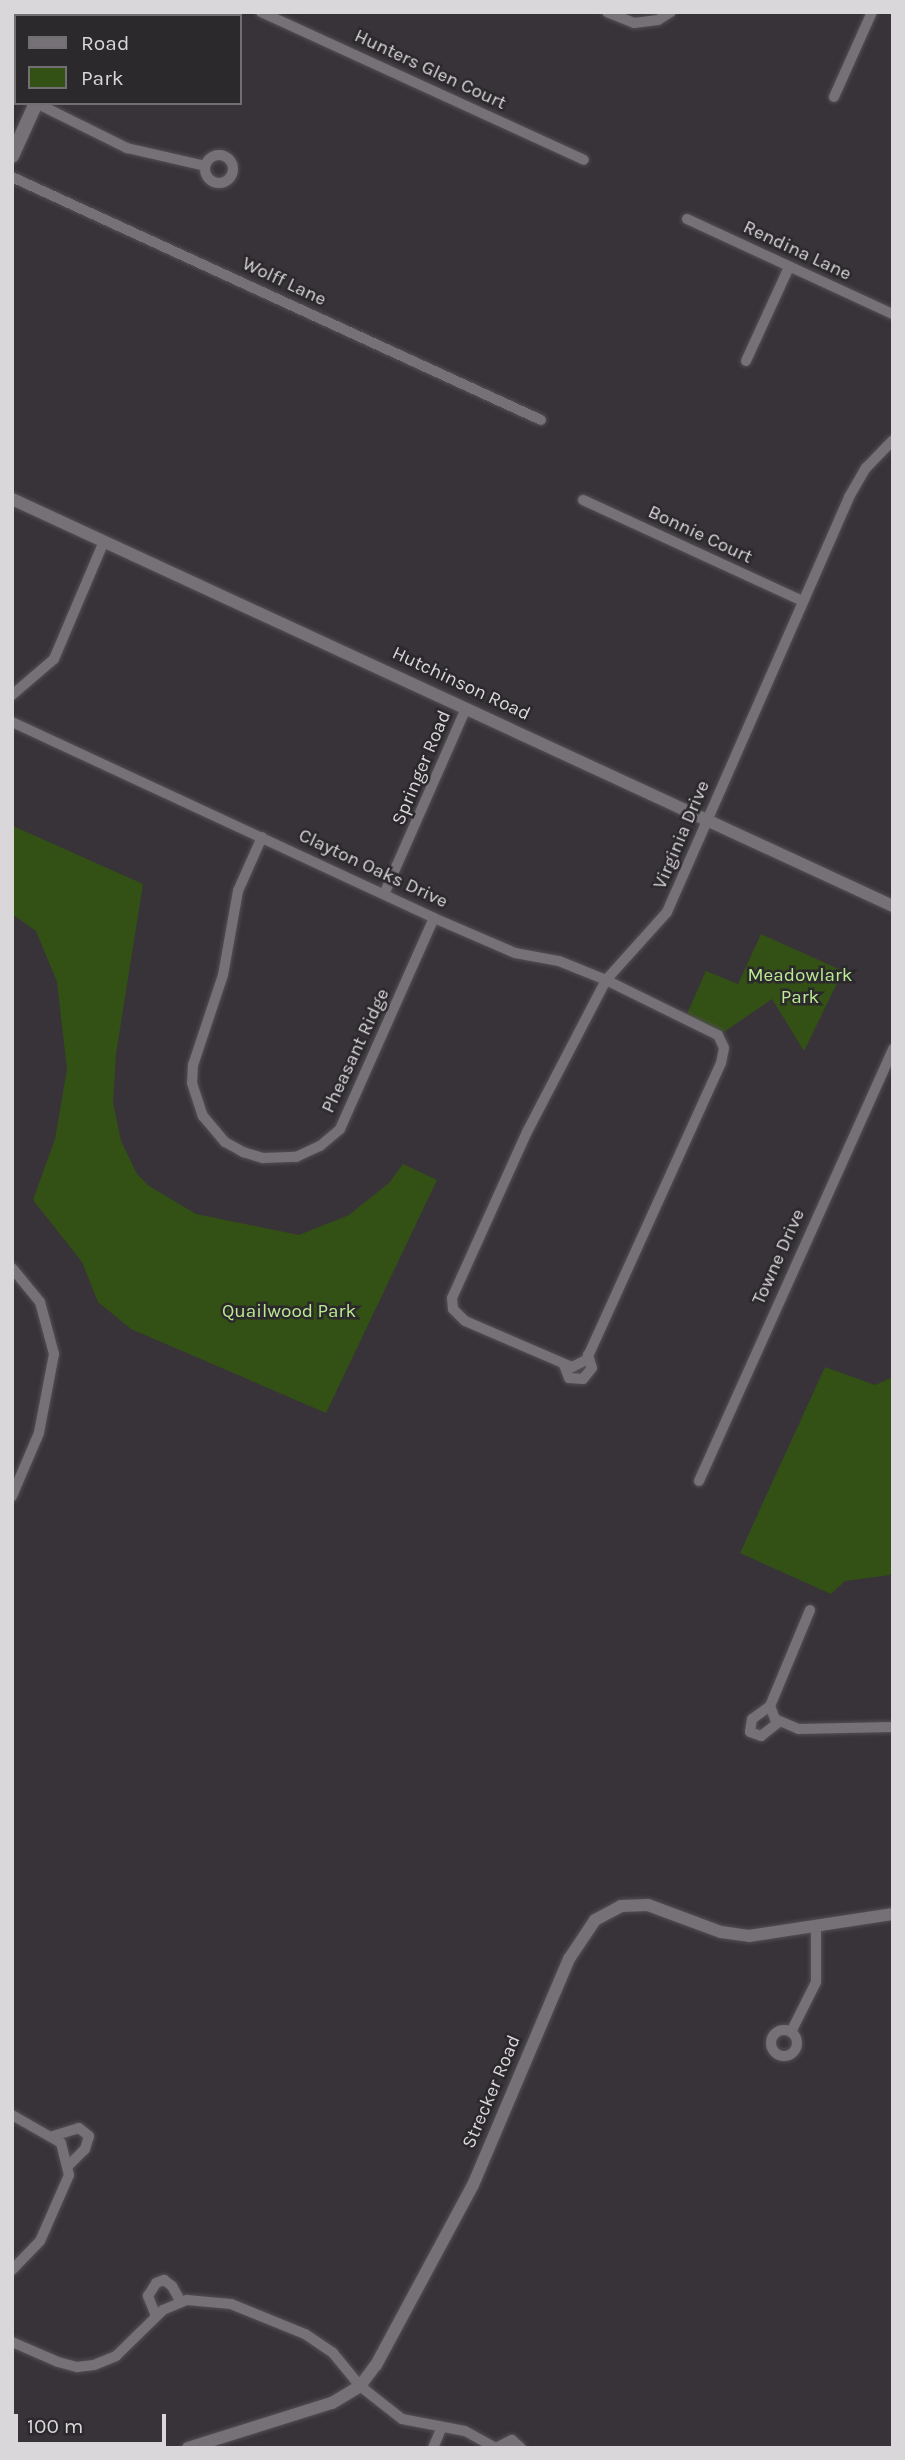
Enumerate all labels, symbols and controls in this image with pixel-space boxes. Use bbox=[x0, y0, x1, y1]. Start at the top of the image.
legend bbox=[14, 14, 242, 105]
street label: Hunters Glen Court bbox=[351, 25, 509, 115]
text: Road bbox=[81, 31, 129, 55]
text: Park bbox=[81, 66, 124, 90]
street label: Rendina Lane bbox=[739, 216, 855, 286]
street label: Wolff Lane bbox=[238, 253, 330, 311]
street label: Bonnie Court bbox=[644, 501, 756, 569]
street label: Hutchinson Road bbox=[388, 642, 534, 726]
street label: Springer Road bbox=[388, 707, 456, 829]
street label: Virginia Drive bbox=[649, 777, 715, 893]
street label: Clayton Oaks Drive bbox=[295, 824, 451, 914]
park label: Meadowlark Park bbox=[747, 965, 853, 1009]
street label: Pheasant Ridge bbox=[317, 985, 395, 1117]
street label: Towne Drive bbox=[748, 1206, 810, 1308]
park label: Quailwood Park bbox=[222, 1301, 356, 1323]
street label: Strecker Road bbox=[458, 2032, 526, 2152]
scale bar bbox=[18, 2400, 170, 2444]
text: 100 m bbox=[27, 2414, 84, 2438]

